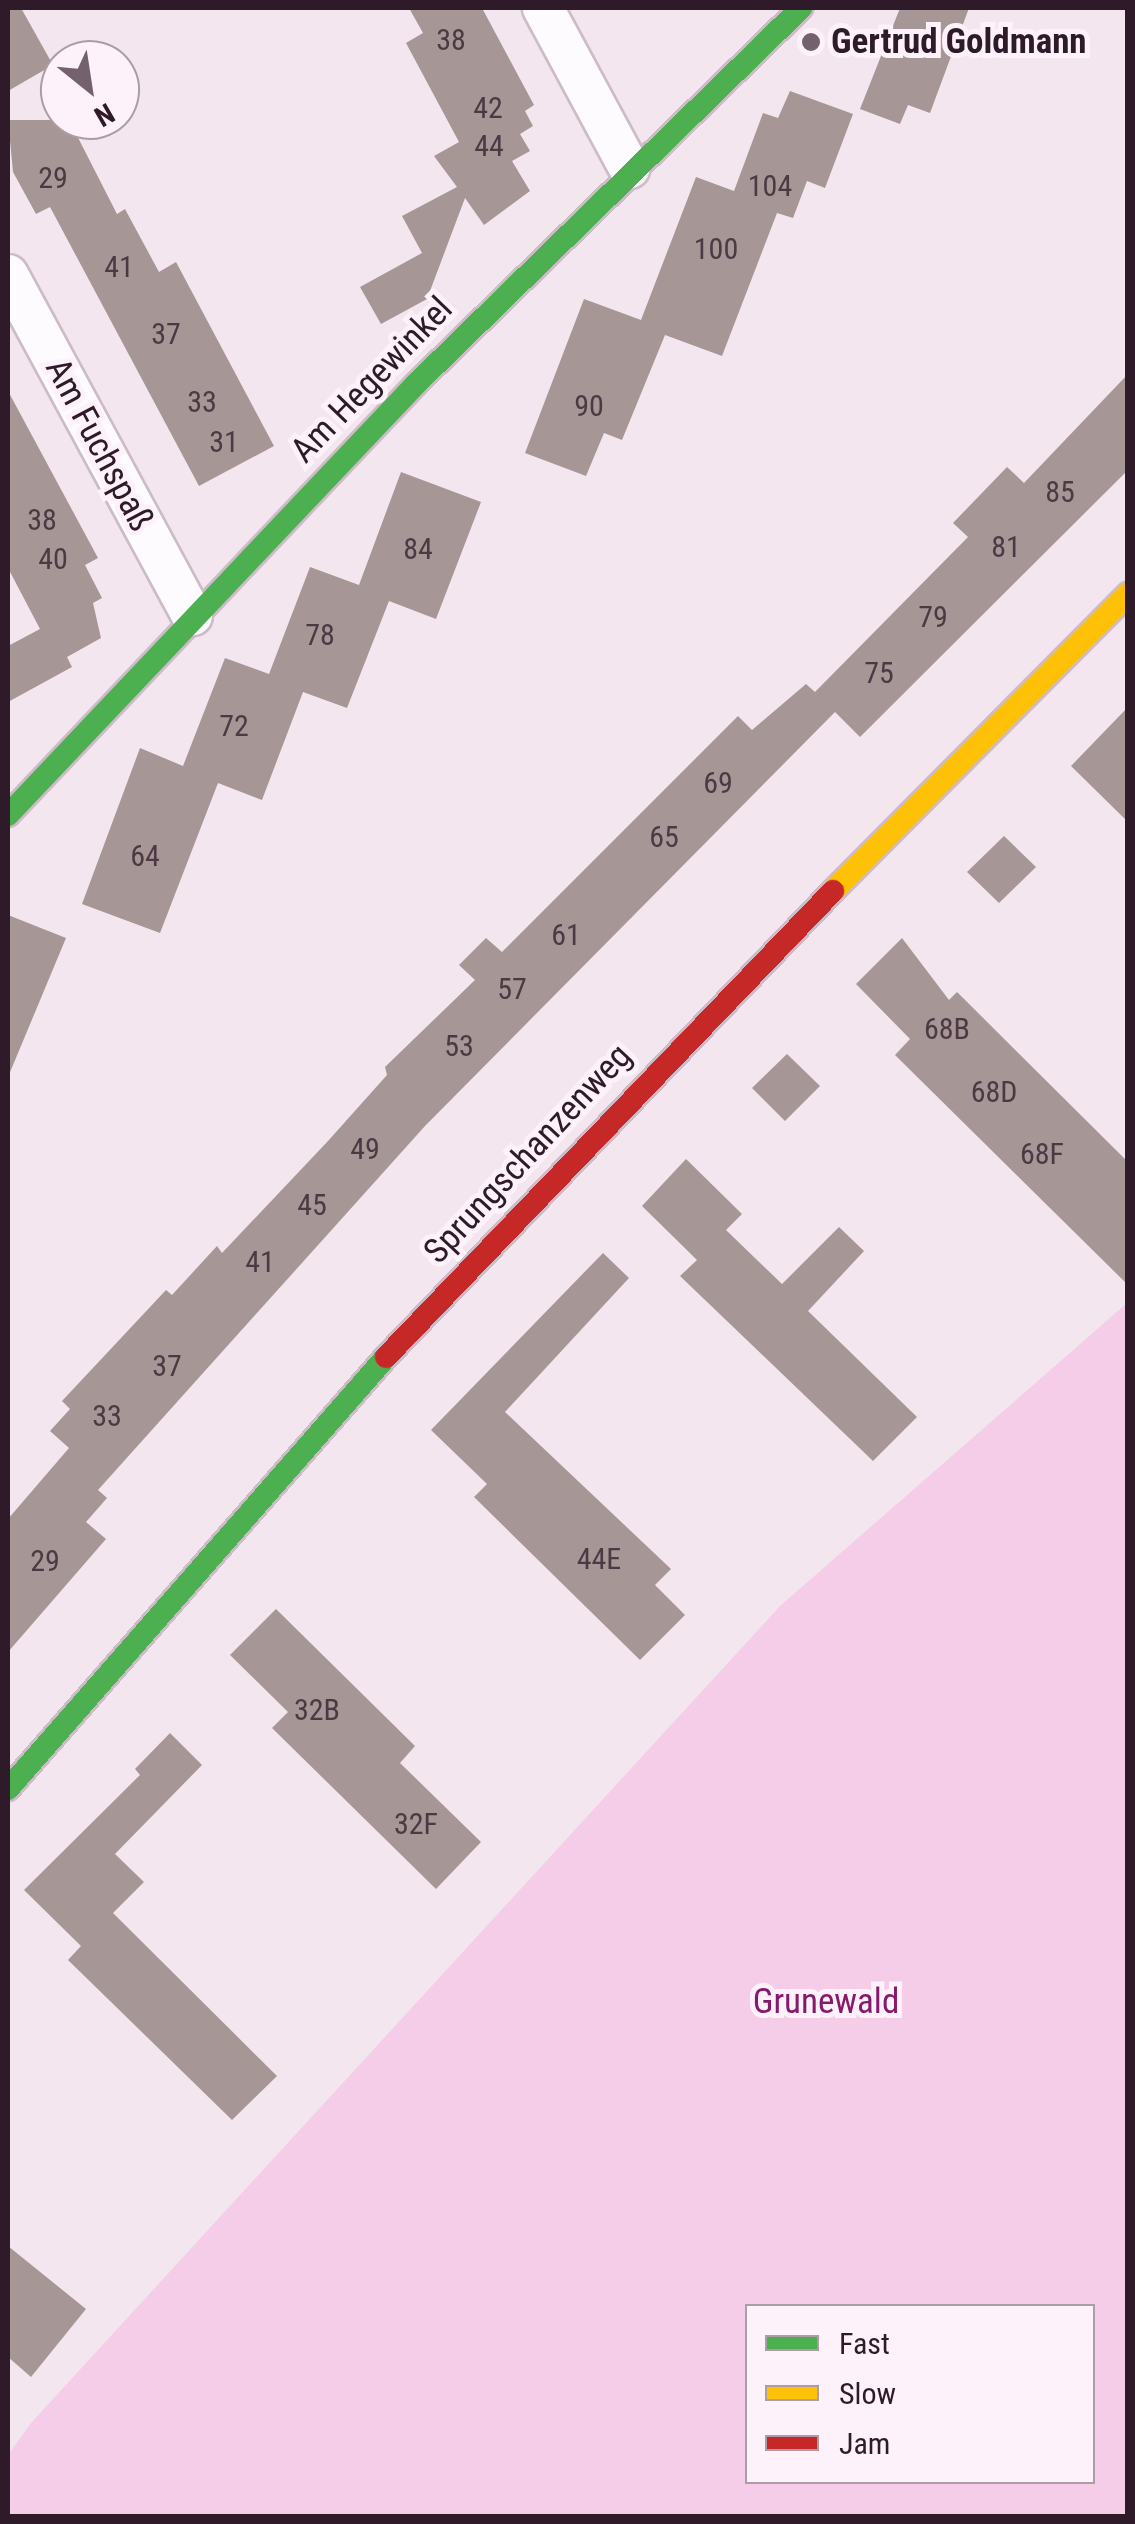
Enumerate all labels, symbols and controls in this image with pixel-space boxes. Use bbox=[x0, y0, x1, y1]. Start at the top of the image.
place label: Gertrud Goldmann bbox=[831, 21, 1087, 63]
house number: 38 bbox=[436, 22, 466, 58]
marker: Gertrud Goldmann bbox=[800, 31, 822, 53]
north arrow bbox=[40, 40, 140, 140]
house number: 42 bbox=[473, 90, 503, 126]
text: N bbox=[89, 96, 120, 133]
house number: 44 bbox=[474, 128, 504, 164]
house number: 29 bbox=[38, 160, 68, 196]
house number: 104 bbox=[748, 168, 792, 204]
house number: 100 bbox=[694, 231, 738, 267]
house number: 41 bbox=[104, 249, 134, 285]
street label: Am Hegewinkel bbox=[283, 288, 461, 472]
house number: 37 bbox=[151, 316, 181, 352]
street label: Am Fuchspaß bbox=[36, 352, 162, 538]
house number: 33 bbox=[187, 384, 217, 420]
house number: 90 bbox=[574, 388, 604, 424]
house number: 31 bbox=[209, 424, 239, 460]
house number: 85 bbox=[1045, 474, 1075, 510]
house number: 38 bbox=[27, 502, 57, 538]
house number: 81 bbox=[991, 529, 1021, 565]
house number: 84 bbox=[403, 531, 433, 567]
house number: 40 bbox=[38, 541, 68, 577]
house number: 79 bbox=[918, 599, 948, 635]
house number: 78 bbox=[305, 617, 335, 653]
house number: 75 bbox=[864, 655, 894, 691]
house number: 72 bbox=[219, 708, 249, 744]
house number: 69 bbox=[703, 765, 733, 801]
house number: 65 bbox=[649, 819, 679, 855]
house number: 64 bbox=[130, 838, 160, 874]
house number: 61 bbox=[551, 917, 581, 953]
house number: 57 bbox=[497, 971, 527, 1007]
house number: 68B bbox=[924, 1011, 970, 1047]
house number: 53 bbox=[444, 1028, 474, 1064]
street label: Sprungschanzenweg bbox=[416, 1036, 640, 1272]
house number: 68D bbox=[971, 1074, 1017, 1110]
house number: 49 bbox=[350, 1131, 380, 1167]
house number: 68F bbox=[1020, 1136, 1064, 1172]
house number: 45 bbox=[297, 1187, 327, 1223]
house number: 41 bbox=[245, 1244, 275, 1280]
house number: 37 bbox=[152, 1348, 182, 1384]
house number: 33 bbox=[92, 1398, 122, 1434]
house number: 44E bbox=[577, 1541, 621, 1577]
house number: 29 bbox=[30, 1543, 60, 1579]
house number: 32B bbox=[294, 1692, 340, 1728]
house number: 32F bbox=[394, 1806, 438, 1842]
park label: Grunewald bbox=[753, 1981, 899, 2023]
legend bbox=[745, 2304, 1095, 2484]
text: Fast bbox=[839, 2326, 890, 2361]
text: Slow bbox=[839, 2376, 896, 2411]
text: Jam bbox=[839, 2426, 890, 2461]

